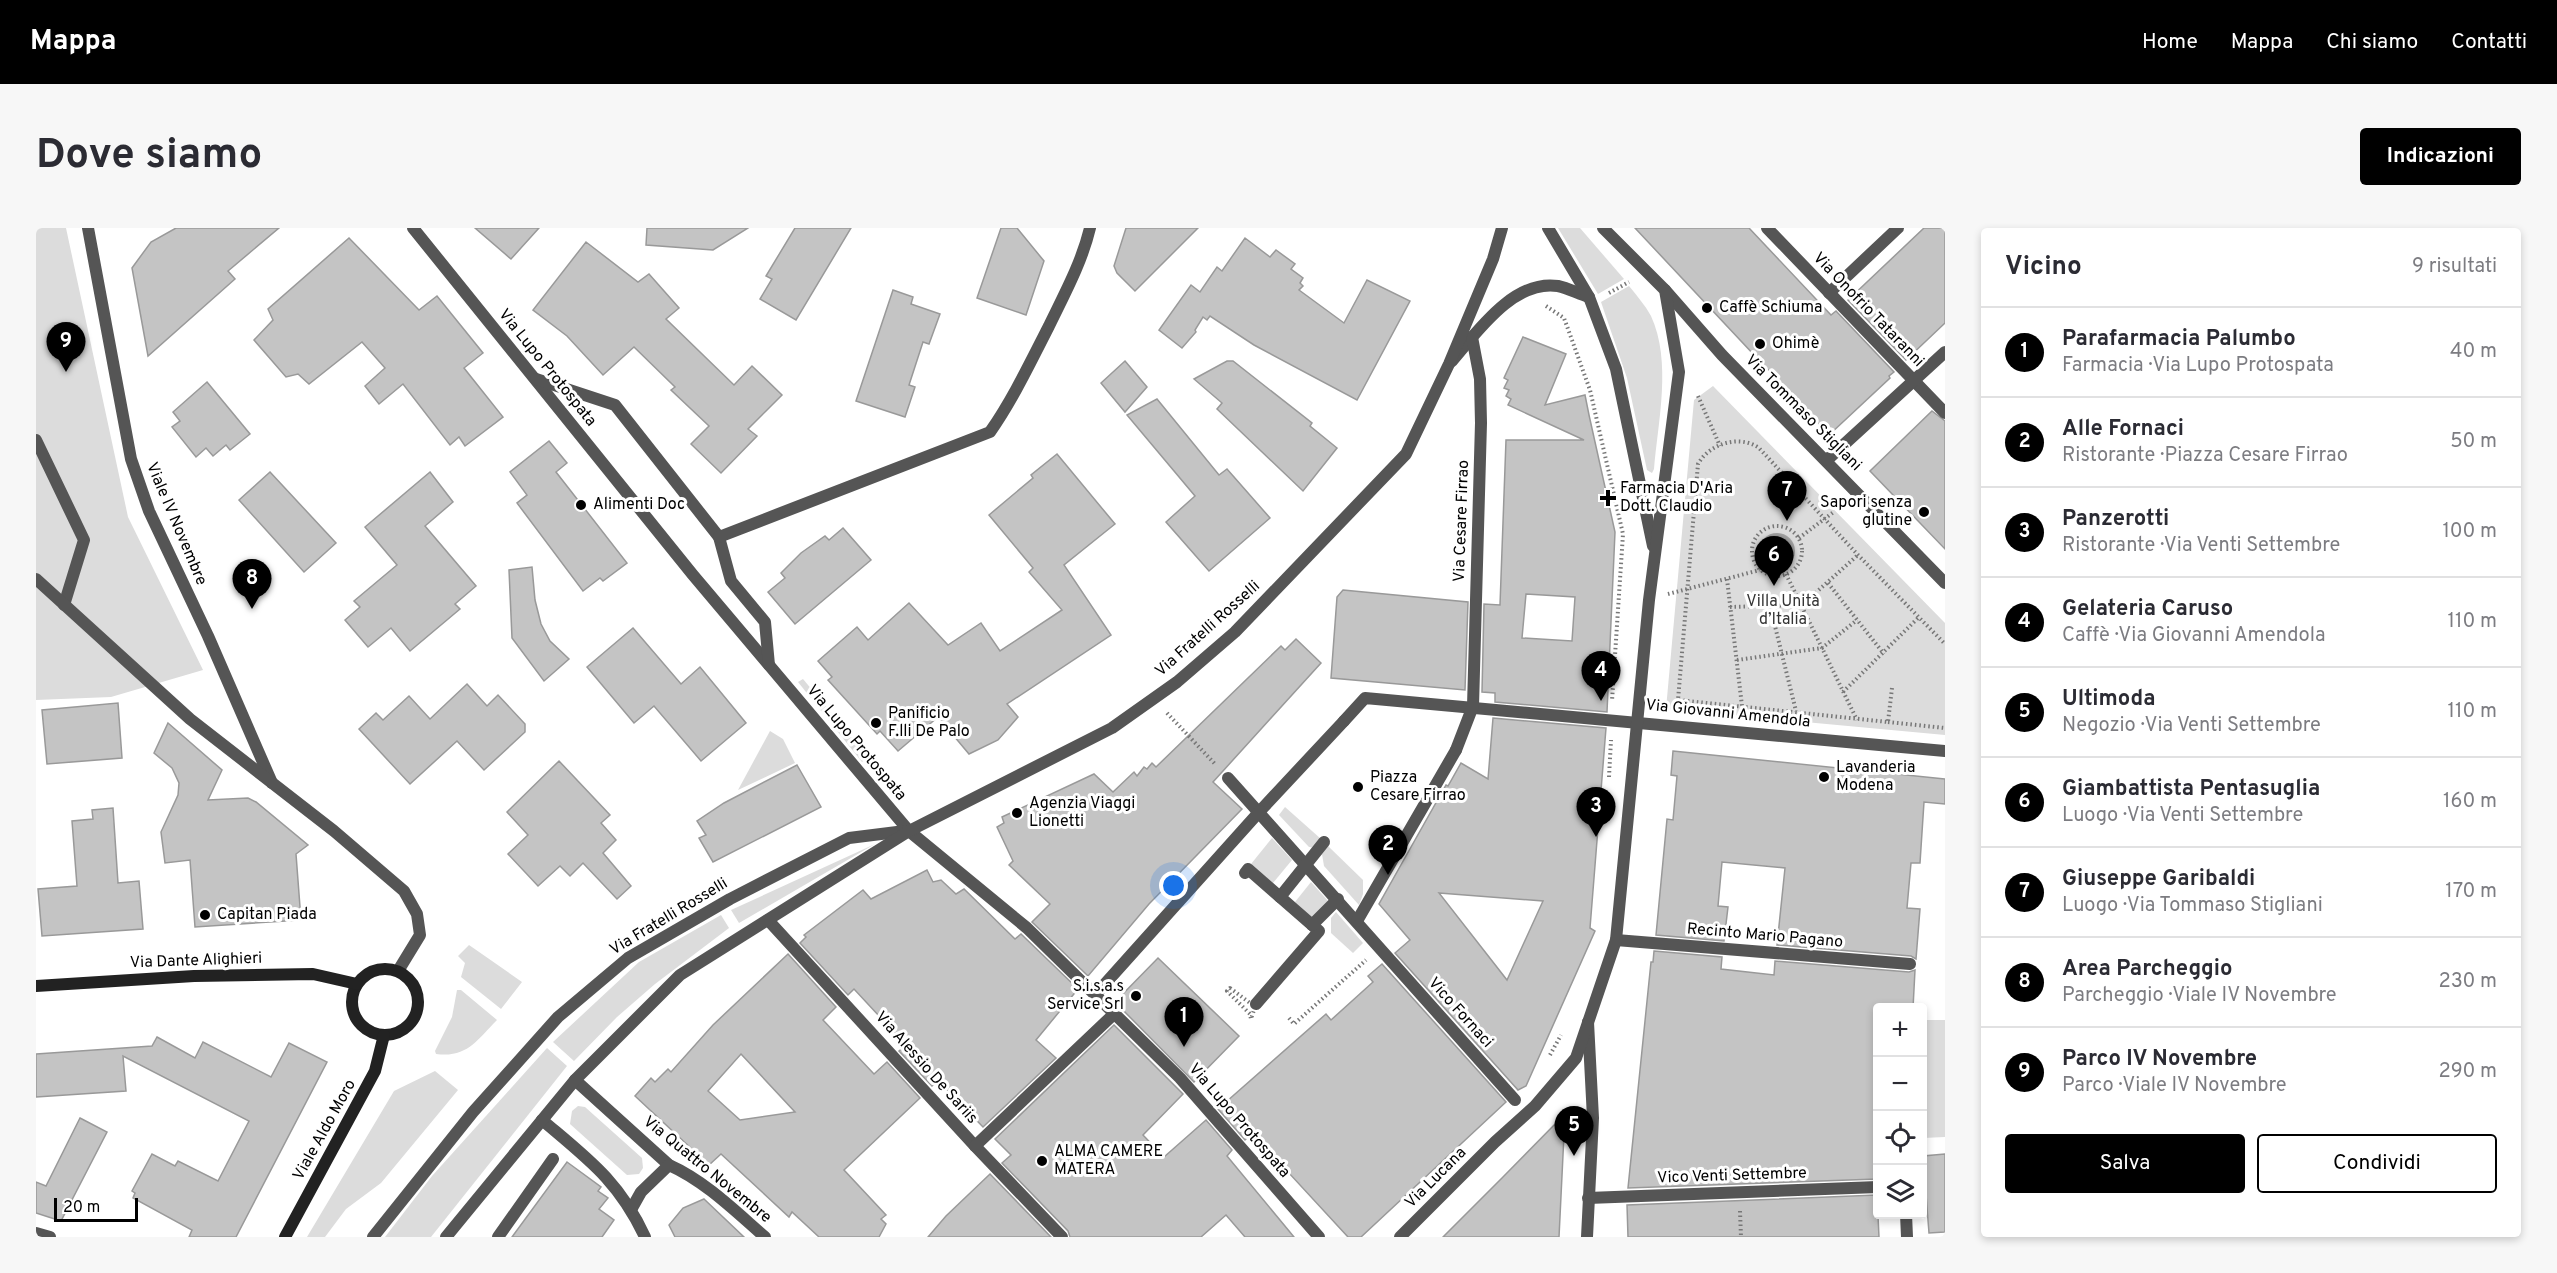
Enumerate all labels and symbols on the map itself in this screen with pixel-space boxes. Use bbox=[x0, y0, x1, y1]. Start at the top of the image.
street label: Via Onofrio Tataranni bbox=[1808, 248, 1928, 372]
place label: Caffè Schiuma bbox=[1719, 298, 1822, 318]
marker: Caffè Schiuma bbox=[1700, 301, 1714, 315]
street label: Via Lupo Protospata bbox=[494, 305, 600, 431]
pin: 9 bbox=[46, 322, 86, 372]
place label: Ohimè bbox=[1772, 334, 1819, 354]
marker: Ohimè bbox=[1753, 337, 1767, 351]
street label: Via Tommaso Stigliani bbox=[1740, 350, 1866, 476]
street label: Via Cesare Firrao bbox=[1450, 459, 1474, 583]
street label: Viale IV Novembre bbox=[141, 460, 211, 588]
pin: 7 bbox=[1768, 472, 1806, 521]
place label: Farmacia D'Aria Dott. Claudio bbox=[1620, 479, 1733, 517]
marker: Farmacia D'Aria Dott. Claudio bbox=[1601, 491, 1615, 505]
place label: Sapori senza glutine bbox=[1820, 493, 1912, 531]
place label: Alimenti Doc bbox=[593, 495, 685, 515]
marker: Alimenti Doc bbox=[574, 498, 588, 512]
marker: Sapori senza glutine bbox=[1917, 505, 1931, 519]
pin: 6 bbox=[1754, 536, 1794, 586]
pin: 8 bbox=[232, 560, 272, 609]
street label: Via Fratelli Rosselli bbox=[1151, 577, 1265, 681]
park label: Villa Unità d’Italia bbox=[1746, 592, 1820, 630]
pin: 4 bbox=[1582, 652, 1620, 701]
street label: Via Lupo Protospata bbox=[802, 681, 910, 805]
street label: Via Giovanni Amendola bbox=[1645, 695, 1811, 733]
place label: Panificio F.lli De Palo bbox=[888, 704, 970, 742]
marker: Panificio F.lli De Palo bbox=[869, 716, 883, 730]
place label: Lavanderia Modena bbox=[1836, 758, 1915, 796]
place label: Piazza Cesare Firrao bbox=[1370, 768, 1466, 806]
marker: Lavanderia Modena bbox=[1817, 770, 1831, 784]
marker: Piazza Cesare Firrao bbox=[1351, 780, 1365, 794]
pin: 3 bbox=[1576, 788, 1616, 837]
place label: Agenzia Viaggi Lionetti bbox=[1029, 794, 1135, 832]
marker: Agenzia Viaggi Lionetti bbox=[1010, 806, 1024, 820]
pin: 2 bbox=[1368, 826, 1408, 875]
your location bbox=[1159, 871, 1188, 900]
street label: Via Fratelli Rosselli bbox=[606, 874, 732, 960]
place label: Capitan Piada bbox=[217, 905, 317, 925]
marker: Capitan Piada bbox=[198, 908, 212, 922]
street label: Recinto Mario Pagano bbox=[1686, 919, 1844, 953]
street label: Via Dante Alighieri bbox=[129, 949, 263, 973]
street label: Vico Fornaci bbox=[1423, 974, 1497, 1052]
place label: S.i.s.a.s Service Srl bbox=[1047, 977, 1124, 1015]
marker: S.i.s.a.s Service Srl bbox=[1129, 989, 1143, 1003]
pin: 1 bbox=[1164, 998, 1204, 1047]
street label: Via Alessio De Sariis bbox=[870, 1008, 982, 1128]
street label: Via Lupo Protospata bbox=[1184, 1060, 1294, 1182]
street label: Viale Aldo Moro bbox=[289, 1076, 361, 1184]
pin: 5 bbox=[1554, 1106, 1594, 1156]
street label: Via Quattro Novembre bbox=[639, 1112, 775, 1228]
place label: ALMA CAMERE MATERA bbox=[1054, 1142, 1163, 1180]
street label: Via Lucana bbox=[1401, 1143, 1471, 1213]
marker: ALMA CAMERE MATERA bbox=[1035, 1154, 1049, 1168]
street label: Vico Venti Settembre bbox=[1657, 1163, 1807, 1189]
scale bar bbox=[54, 1195, 138, 1222]

